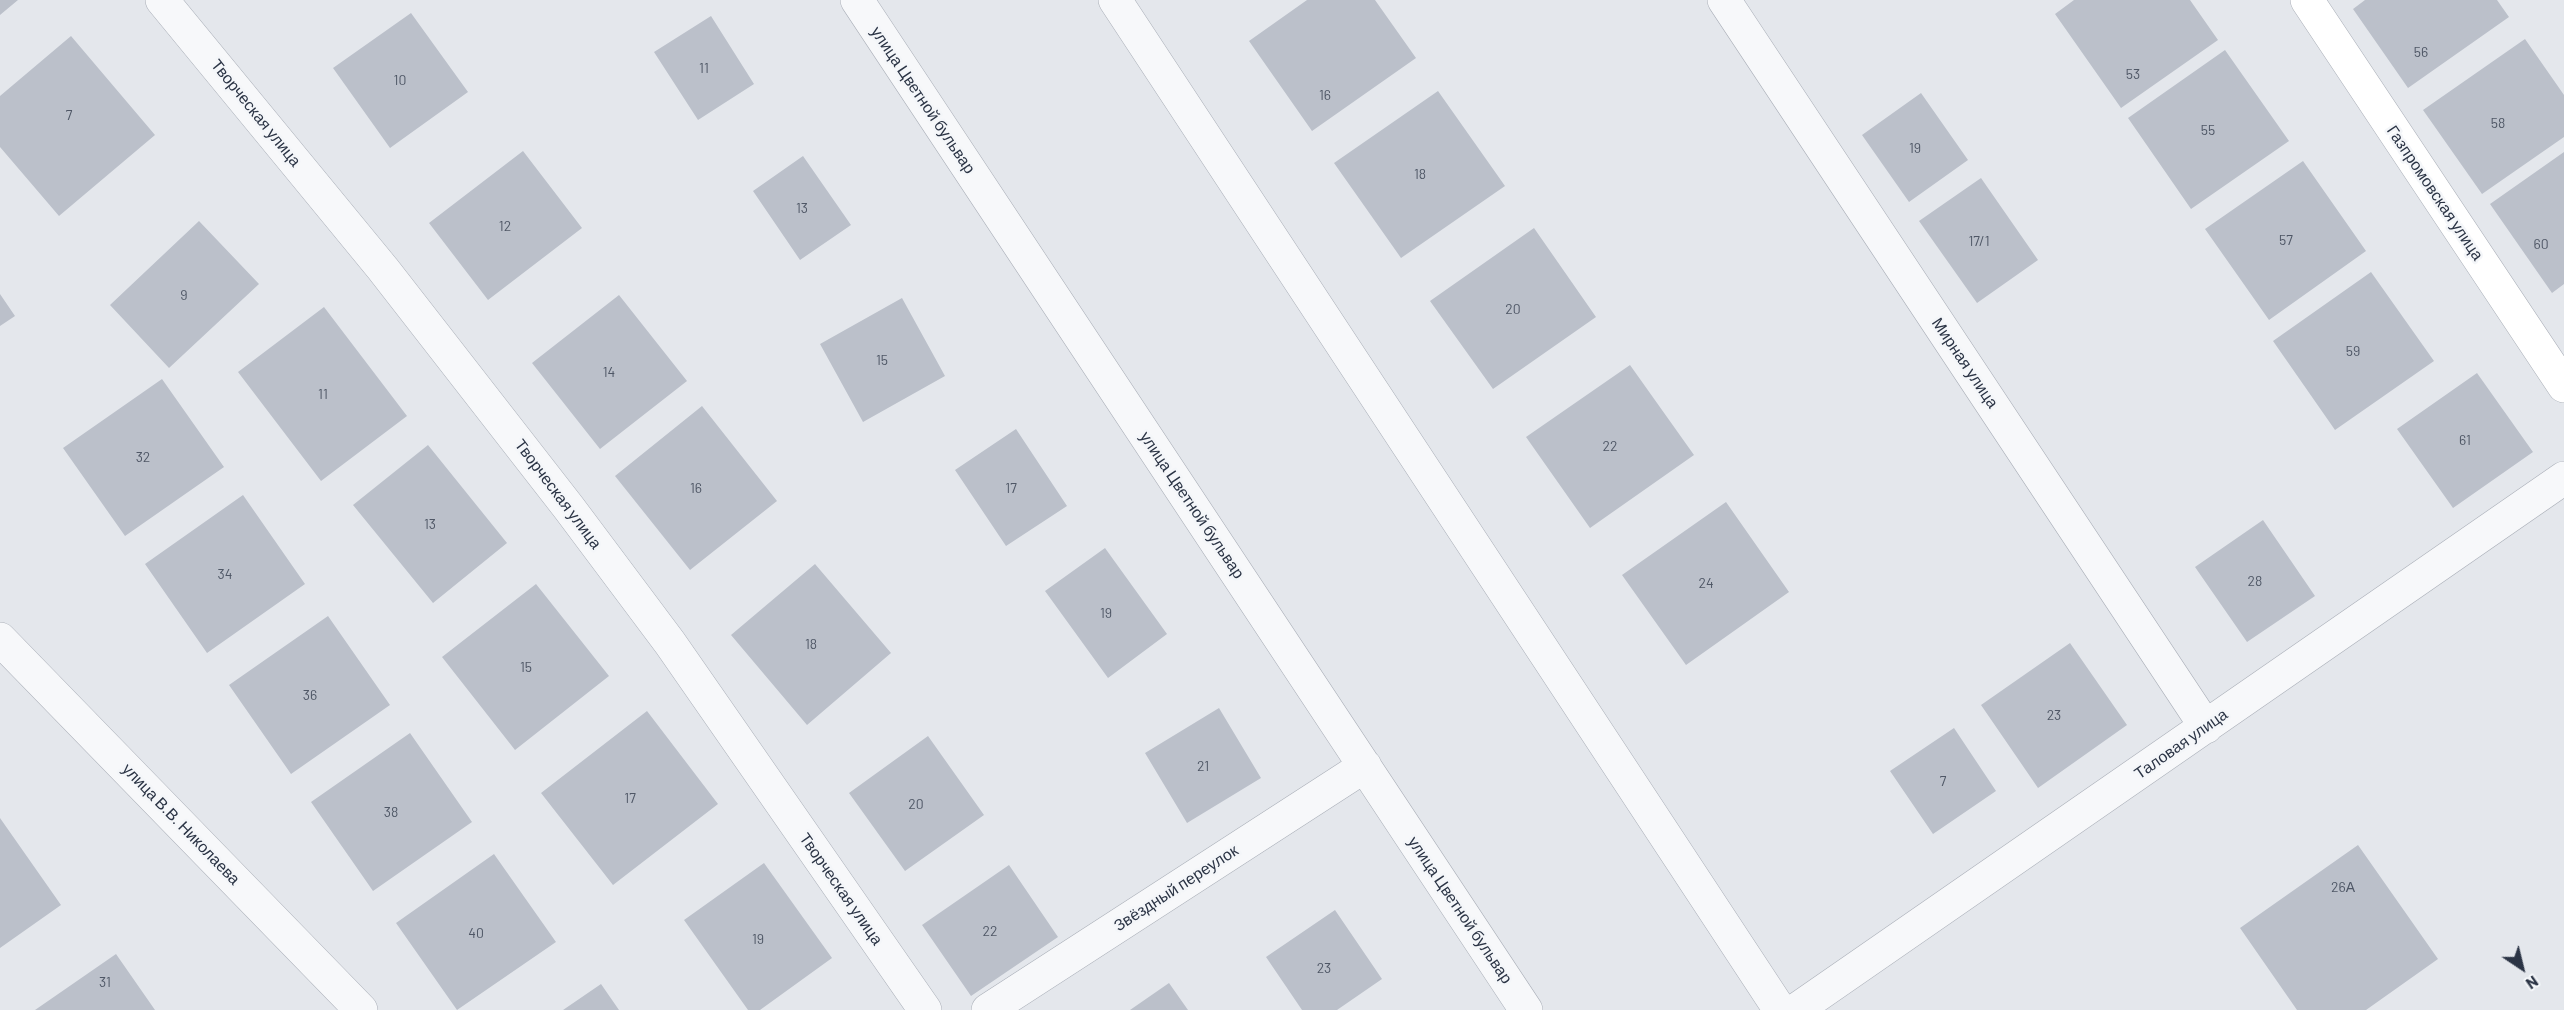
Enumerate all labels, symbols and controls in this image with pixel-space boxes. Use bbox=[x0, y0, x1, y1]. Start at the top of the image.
street label: улица Цветной бульвар bbox=[867, 23, 979, 177]
house number: 56 bbox=[2414, 44, 2428, 60]
street label: Творческая улица bbox=[207, 56, 305, 170]
house number: 11 bbox=[699, 60, 709, 76]
house number: 53 bbox=[2126, 66, 2140, 82]
house number: 10 bbox=[394, 72, 406, 88]
house number: 16 bbox=[1319, 87, 1331, 103]
house number: 7 bbox=[66, 107, 72, 123]
house number: 58 bbox=[2491, 115, 2505, 131]
house number: 55 bbox=[2201, 122, 2215, 138]
street label: Газпромовская улица bbox=[2383, 122, 2487, 264]
house number: 19 bbox=[1909, 140, 1921, 156]
house number: 18 bbox=[1414, 166, 1426, 182]
house number: 13 bbox=[796, 200, 808, 216]
house number: 12 bbox=[499, 218, 511, 234]
house number: 57 bbox=[2279, 232, 2293, 248]
house number: 17/1 bbox=[1968, 233, 1990, 249]
house number: 60 bbox=[2533, 236, 2549, 252]
house number: 9 bbox=[180, 287, 188, 303]
house number: 20 bbox=[1505, 301, 1521, 317]
street label: Мирная улица bbox=[1928, 314, 2002, 412]
house number: 59 bbox=[2346, 343, 2360, 359]
house number: 15 bbox=[876, 352, 888, 368]
house number: 14 bbox=[603, 364, 615, 380]
house number: 11 bbox=[318, 386, 328, 402]
street label: улица Цветной бульвар bbox=[1136, 428, 1248, 582]
house number: 61 bbox=[2459, 432, 2471, 448]
street label: Творческая улица bbox=[511, 435, 605, 553]
house number: 22 bbox=[1602, 438, 1618, 454]
house number: 32 bbox=[136, 449, 150, 465]
house number: 16 bbox=[690, 480, 702, 496]
house number: 17 bbox=[1005, 480, 1017, 496]
house number: 13 bbox=[424, 516, 436, 532]
house number: 34 bbox=[218, 566, 232, 582]
house number: 28 bbox=[2248, 573, 2262, 589]
house number: 24 bbox=[1698, 575, 1714, 591]
house number: 19 bbox=[1100, 605, 1112, 621]
house number: 18 bbox=[805, 636, 817, 652]
house number: 15 bbox=[520, 659, 532, 675]
house number: 36 bbox=[303, 687, 317, 703]
street label: Таловая улица bbox=[2131, 705, 2231, 783]
house number: 23 bbox=[2047, 707, 2061, 723]
house number: 21 bbox=[1197, 758, 1209, 774]
street label: улица В.В. Николаева bbox=[118, 759, 244, 889]
house number: 7 bbox=[1940, 773, 1946, 789]
house number: 17 bbox=[624, 790, 636, 806]
house number: 20 bbox=[908, 796, 924, 812]
house number: 38 bbox=[384, 804, 398, 820]
street label: Творческая улица bbox=[795, 829, 887, 949]
street label: улица Цветной бульвар bbox=[1404, 833, 1516, 987]
street label: Звёздный переулок bbox=[1110, 841, 1242, 935]
house number: 26А bbox=[2331, 879, 2355, 895]
house number: 22 bbox=[982, 923, 998, 939]
house number: 40 bbox=[468, 925, 484, 941]
house number: 19 bbox=[752, 931, 764, 947]
north arrow bbox=[2492, 938, 2552, 998]
house number: 23 bbox=[1317, 960, 1331, 976]
text: N bbox=[2523, 972, 2542, 994]
house number: 31 bbox=[99, 974, 111, 990]

